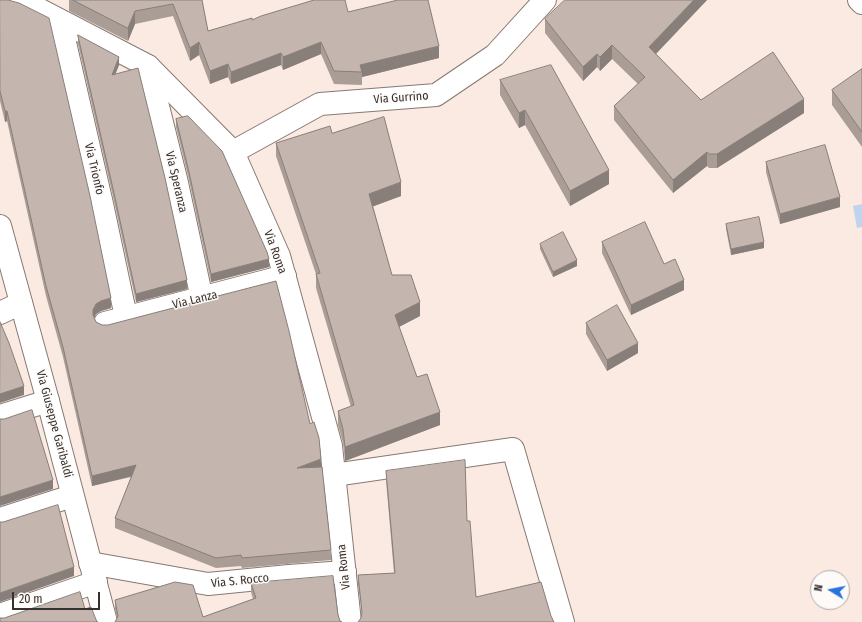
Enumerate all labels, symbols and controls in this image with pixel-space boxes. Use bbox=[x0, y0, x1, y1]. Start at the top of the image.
street label: Via Gurrino bbox=[373, 89, 429, 107]
street label: Via Trionfo bbox=[81, 142, 107, 196]
street label: Via Speranza bbox=[162, 150, 190, 214]
street label: Via Roma bbox=[260, 228, 290, 276]
street label: Via Lanza bbox=[171, 287, 219, 313]
street label: Via Giuseppe Garibaldi bbox=[33, 368, 75, 480]
street label: Via Roma bbox=[334, 544, 354, 590]
north arrow bbox=[810, 570, 850, 610]
street label: Via S. Rocco bbox=[210, 571, 270, 591]
scale bar bbox=[14, 584, 102, 610]
text: N bbox=[812, 584, 826, 592]
text: 20 m bbox=[19, 592, 43, 606]

